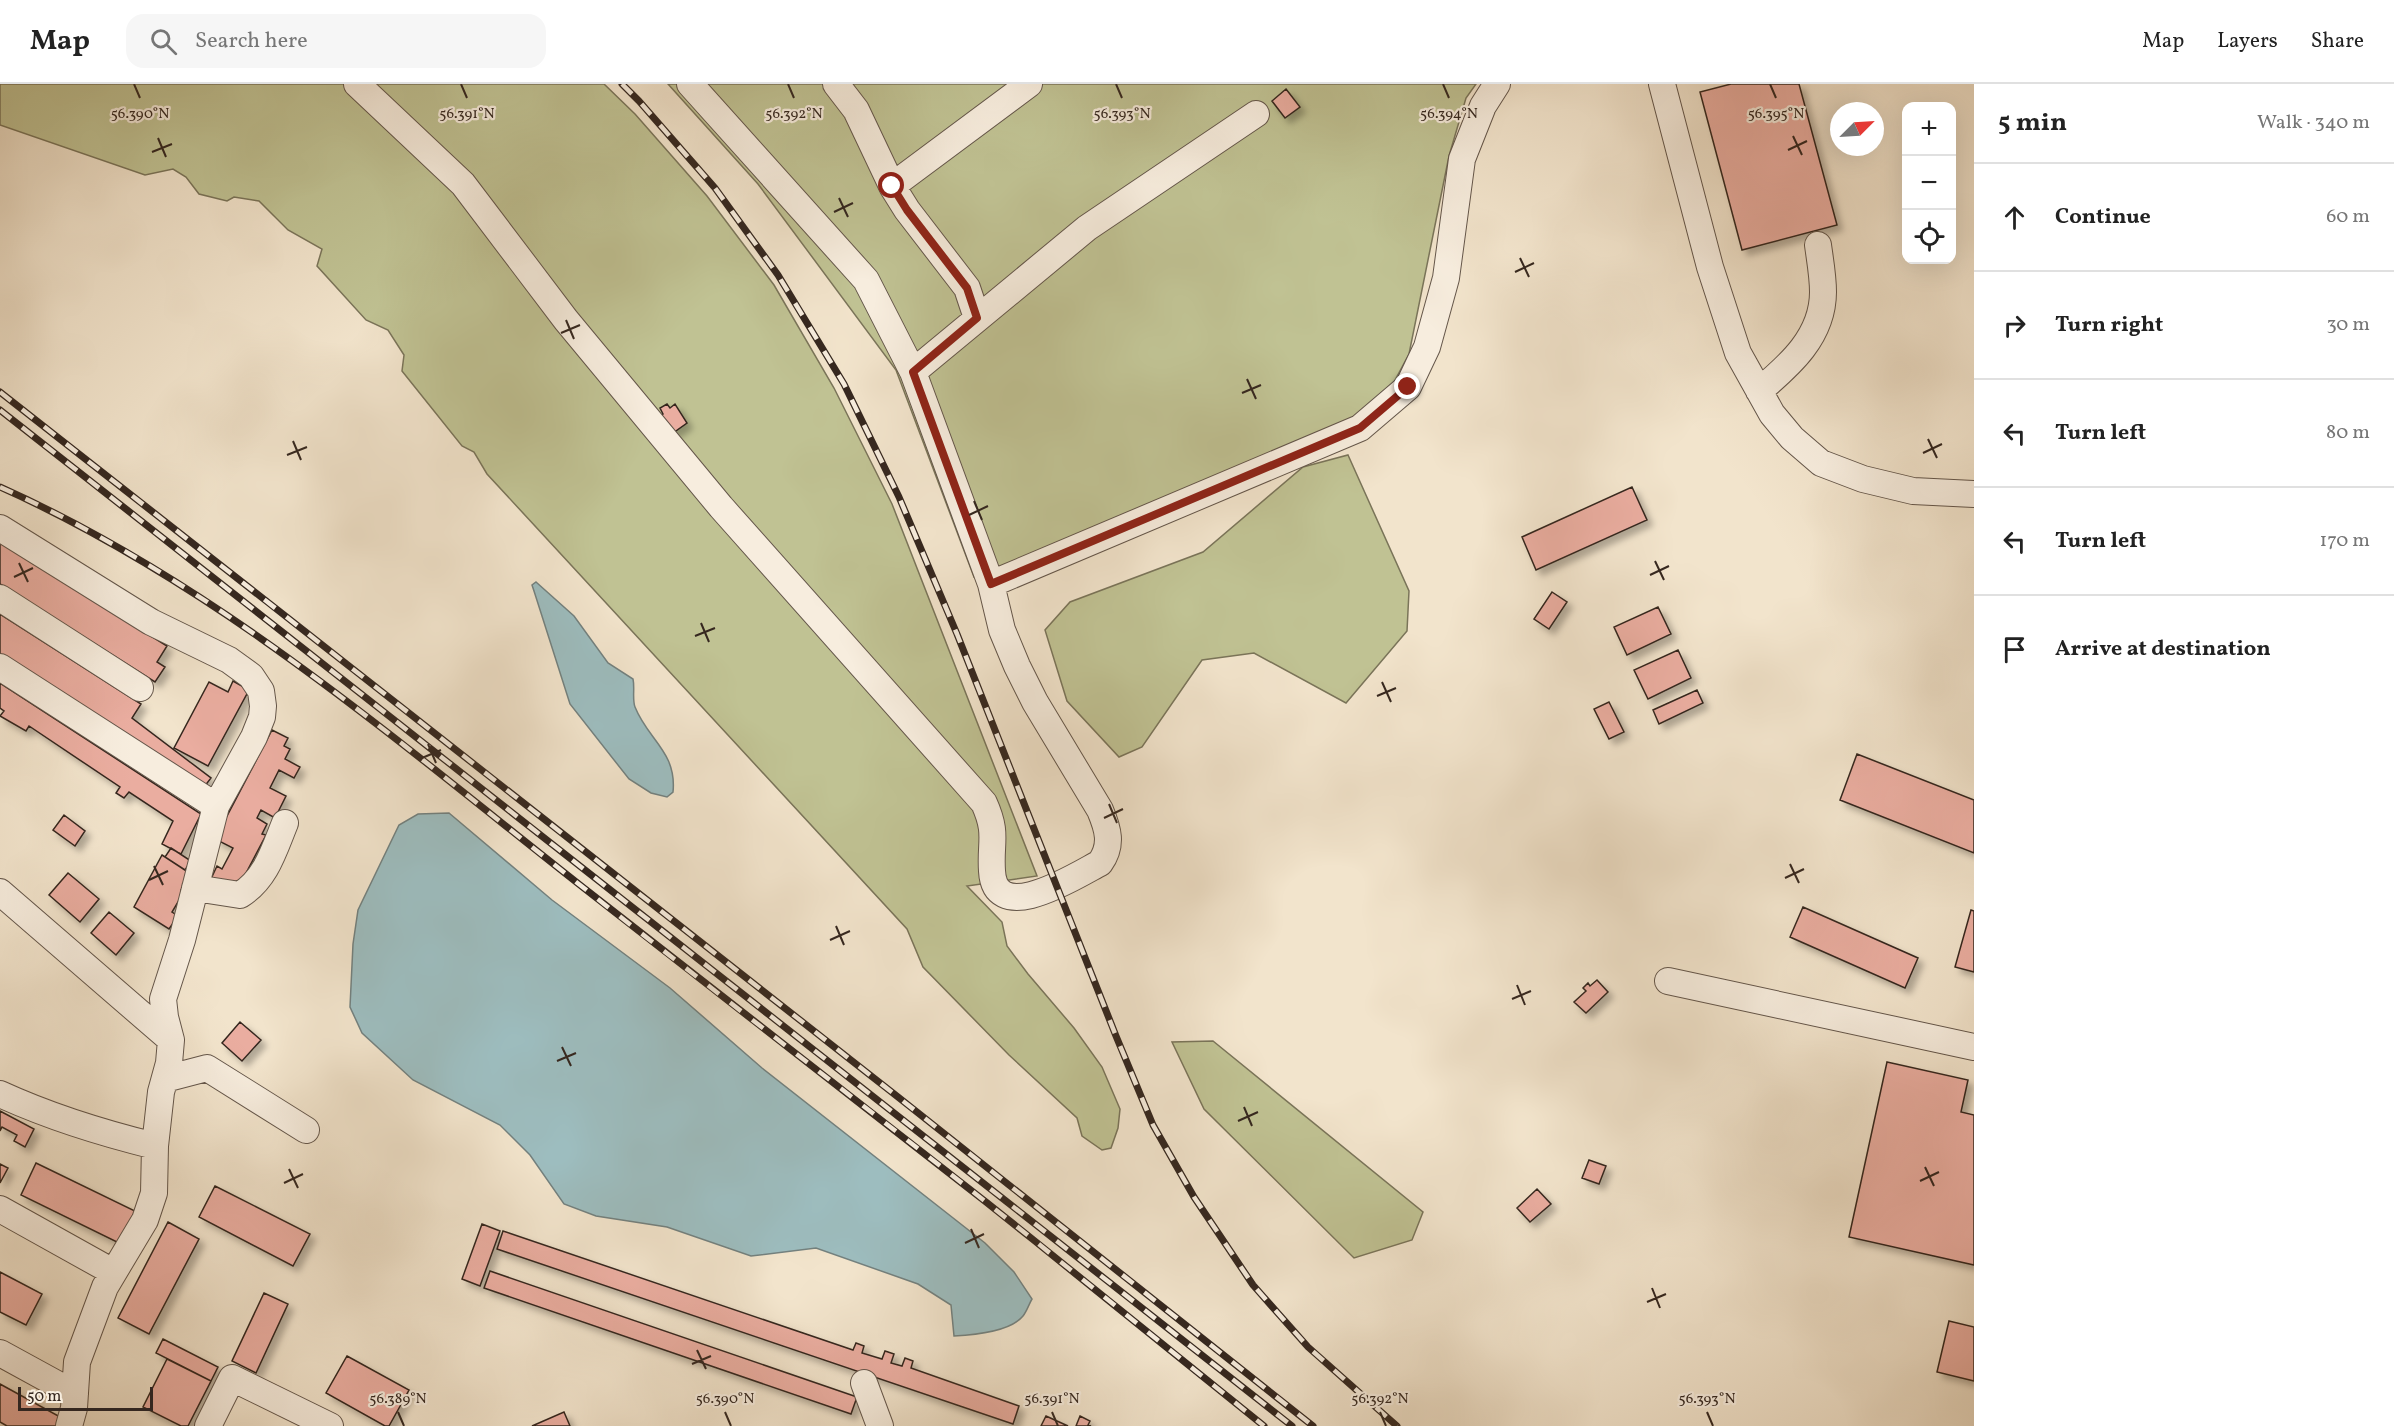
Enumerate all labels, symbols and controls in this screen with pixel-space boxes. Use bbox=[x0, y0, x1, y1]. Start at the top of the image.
search box bbox=[126, 14, 546, 68]
text: Map bbox=[30, 22, 90, 61]
icon: search bbox=[147, 25, 180, 58]
text: Search here bbox=[195, 26, 308, 57]
text: Map bbox=[2142, 27, 2184, 56]
text: Layers bbox=[2217, 27, 2278, 56]
text: Share bbox=[2311, 27, 2364, 56]
north arrow bbox=[1830, 102, 1884, 156]
map controls bbox=[1902, 102, 1956, 264]
button: + bbox=[1902, 102, 1956, 156]
text: 56.390°N bbox=[111, 104, 169, 125]
text: 56.391°N bbox=[439, 104, 495, 125]
text: 56.392°N bbox=[765, 104, 823, 125]
text: 56.393°N bbox=[1093, 104, 1151, 125]
text: 56.394°N bbox=[1420, 104, 1478, 125]
text: 56.395°N bbox=[1748, 104, 1804, 125]
text: 5 min bbox=[1998, 105, 2067, 141]
text: Walk · 340 m bbox=[2257, 109, 2370, 137]
button: − bbox=[1902, 156, 1956, 210]
route start bbox=[878, 172, 904, 198]
icon: ahead bbox=[1998, 201, 2031, 234]
text: Continue bbox=[2055, 202, 2151, 233]
text: 60 m bbox=[2326, 203, 2370, 231]
button: locate bbox=[1902, 210, 1956, 264]
icon: right bbox=[1998, 309, 2031, 342]
text: Turn right bbox=[2055, 310, 2163, 341]
text: 30 m bbox=[2326, 311, 2370, 339]
route end bbox=[1394, 373, 1420, 399]
icon: left bbox=[1998, 417, 2031, 450]
text: Turn left bbox=[2055, 418, 2146, 449]
text: 80 m bbox=[2326, 419, 2370, 447]
icon: left bbox=[1998, 525, 2031, 558]
text: Turn left bbox=[2055, 526, 2146, 557]
text: 170 m bbox=[2320, 527, 2370, 555]
icon: arrive bbox=[1998, 633, 2031, 666]
text: Arrive at destination bbox=[2055, 634, 2271, 665]
scale bar bbox=[18, 1384, 153, 1412]
text: 50 m bbox=[27, 1386, 61, 1408]
text: 56.389°N bbox=[369, 1389, 427, 1410]
text: 56.390°N bbox=[696, 1389, 754, 1410]
text: 56.391°N bbox=[1024, 1389, 1080, 1410]
text: 56.392°N bbox=[1351, 1389, 1409, 1410]
text: 56.393°N bbox=[1678, 1389, 1736, 1410]

